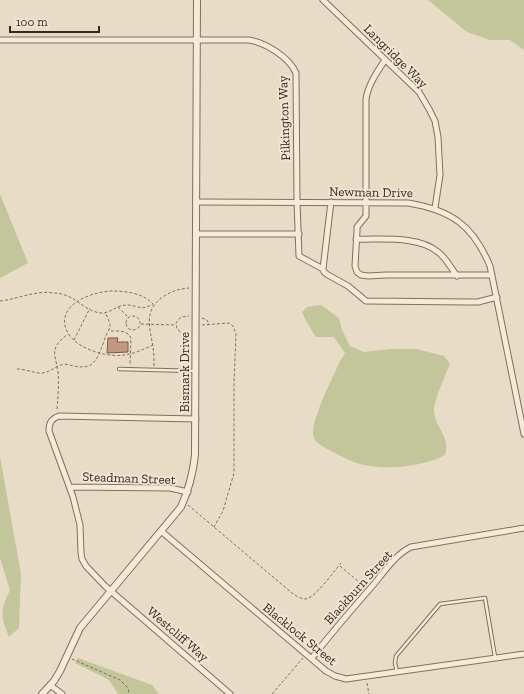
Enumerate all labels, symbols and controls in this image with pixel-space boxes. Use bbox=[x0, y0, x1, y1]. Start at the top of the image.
scale bar bbox=[10, 8, 99, 34]
text: 100 m bbox=[16, 15, 48, 29]
street label: Langridge Way bbox=[361, 21, 431, 91]
street label: Pilkington Way bbox=[275, 75, 293, 161]
street label: Newman Drive bbox=[329, 184, 413, 200]
street label: Bismark Drive bbox=[177, 332, 192, 412]
street label: Steadman Street bbox=[82, 469, 176, 487]
street label: Blackburn Street bbox=[321, 547, 395, 627]
street label: Blacklock Street bbox=[260, 600, 340, 668]
street label: Westcliff Way bbox=[144, 603, 212, 665]

